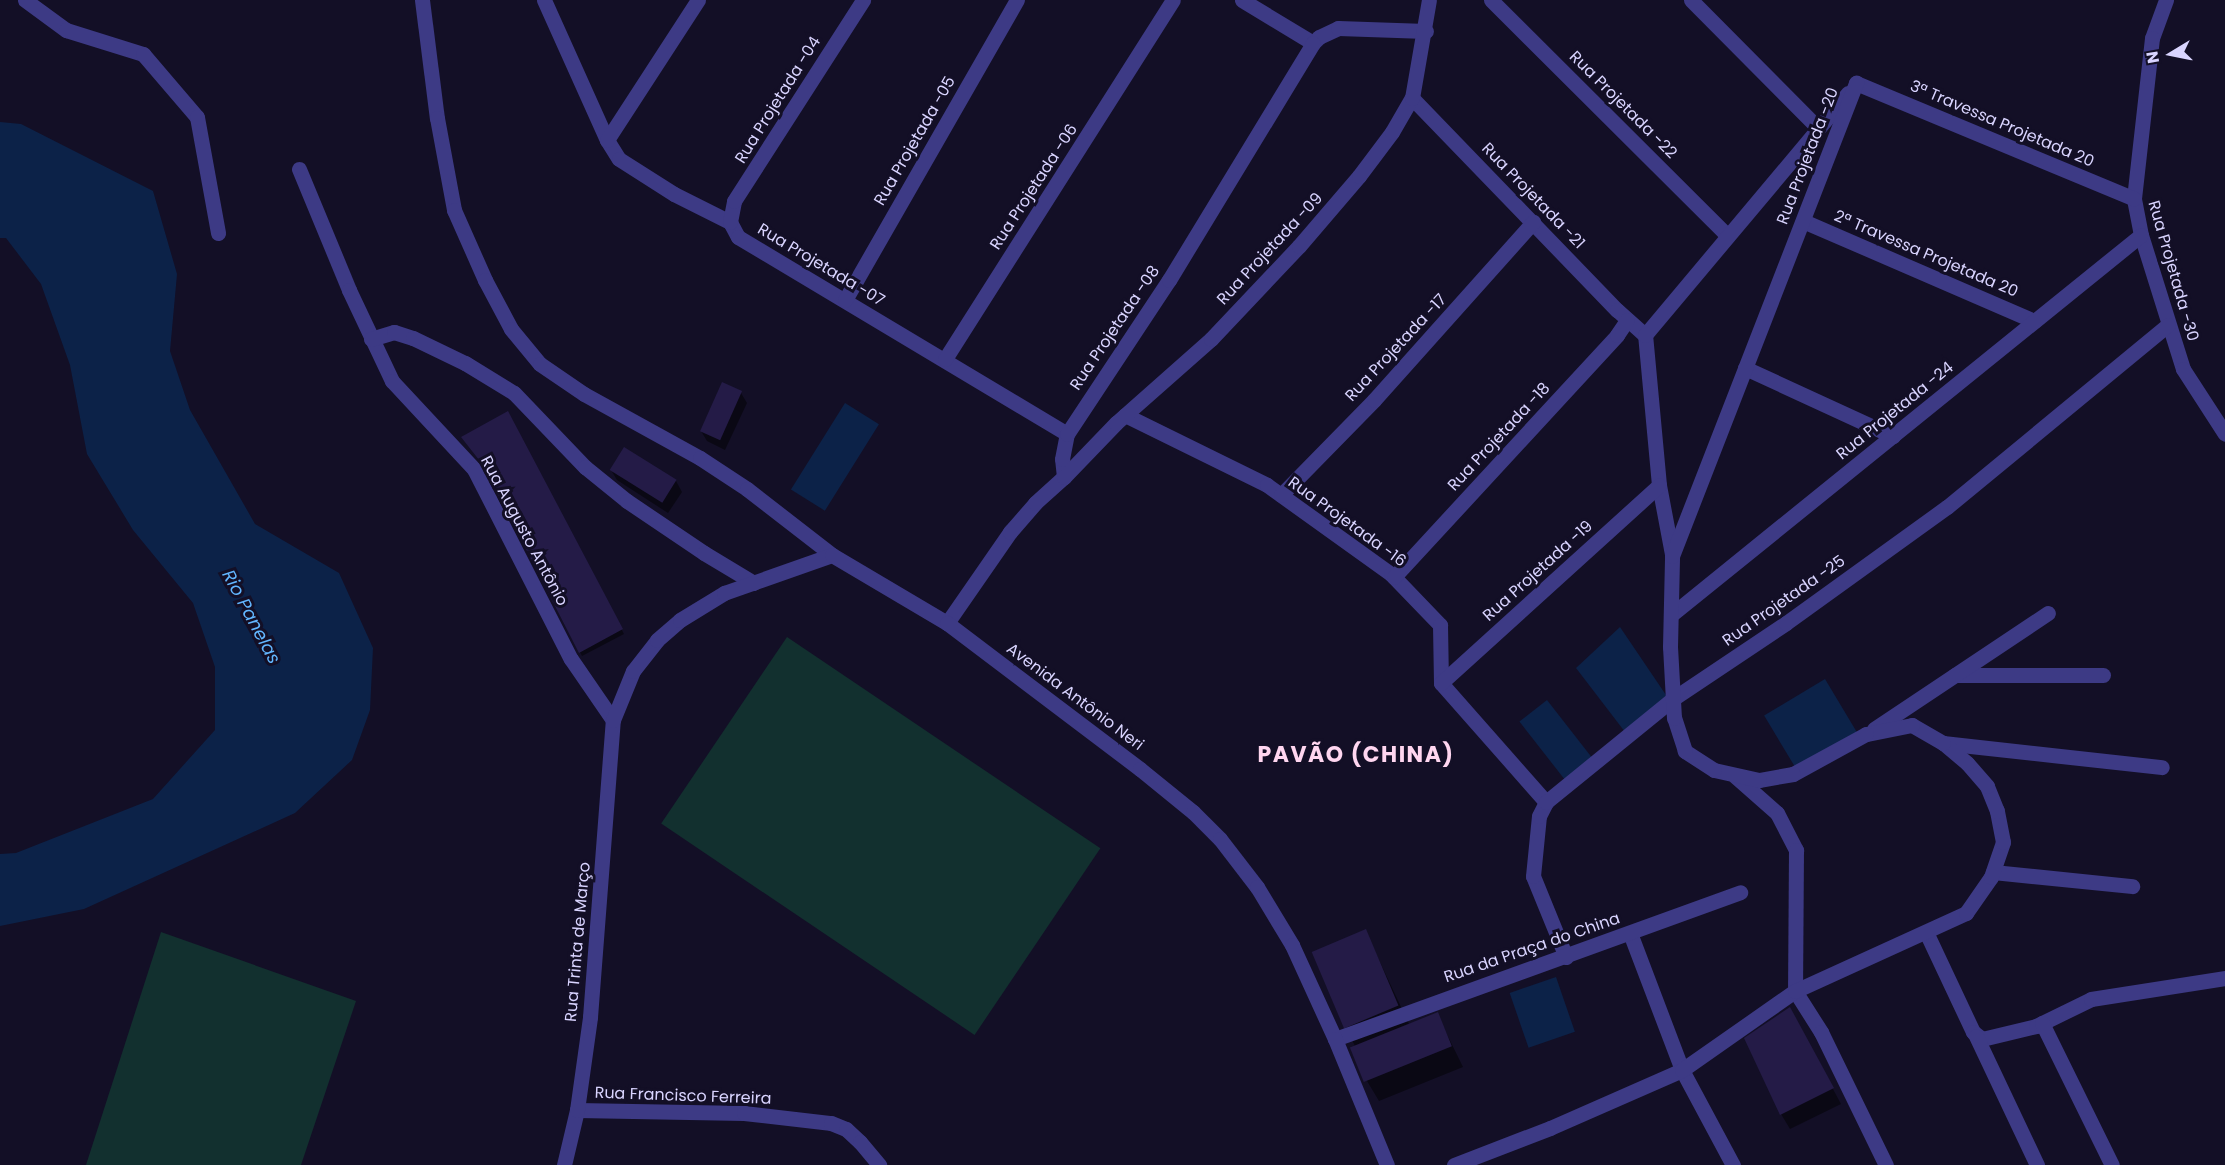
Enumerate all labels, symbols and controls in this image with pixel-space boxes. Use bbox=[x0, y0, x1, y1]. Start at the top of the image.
north arrow bbox=[2141, 24, 2201, 84]
street label: Rua Projetada -04 bbox=[731, 33, 825, 167]
street label: Rua Projetada -22 bbox=[1565, 47, 1681, 163]
text: N bbox=[2140, 49, 2165, 65]
street label: Rua Projetada -05 bbox=[870, 73, 960, 209]
street label: 3ª Travessa Projetada 20 bbox=[1907, 76, 2097, 172]
street label: Rua Projetada -20 bbox=[1773, 85, 1843, 227]
street label: Rua Projetada -06 bbox=[986, 121, 1082, 253]
street label: Rua Projetada -21 bbox=[1477, 139, 1589, 253]
street label: Rua Projetada -09 bbox=[1213, 189, 1327, 309]
street label: Rua Projetada -30 bbox=[2144, 199, 2202, 343]
street label: 2ª Travessa Projetada 20 bbox=[1831, 206, 2021, 302]
street label: Rua Projetada -07 bbox=[754, 220, 888, 310]
street label: Rua Projetada -08 bbox=[1066, 262, 1164, 394]
street label: Rua Projetada -17 bbox=[1341, 290, 1451, 406]
street label: Rua Projetada -24 bbox=[1833, 358, 1957, 464]
street label: Rua Projetada -18 bbox=[1444, 379, 1554, 495]
street label: Rua Augusto Antônio bbox=[476, 453, 572, 609]
street label: Rua Projetada -16 bbox=[1284, 473, 1410, 571]
street label: Rua Projetada -19 bbox=[1479, 517, 1597, 625]
street label: Rua Projetada -25 bbox=[1719, 552, 1849, 650]
water label: Rio Panelas bbox=[217, 566, 285, 668]
street label: Avenida Antônio Neri bbox=[1003, 639, 1147, 755]
district label: PAVÃO (CHINA) bbox=[1258, 742, 1454, 768]
street label: Rua Trinta de Março bbox=[561, 861, 595, 1023]
street label: Rua da Praça do China bbox=[1442, 909, 1622, 987]
street label: Rua Francisco Ferreira bbox=[594, 1083, 772, 1109]

